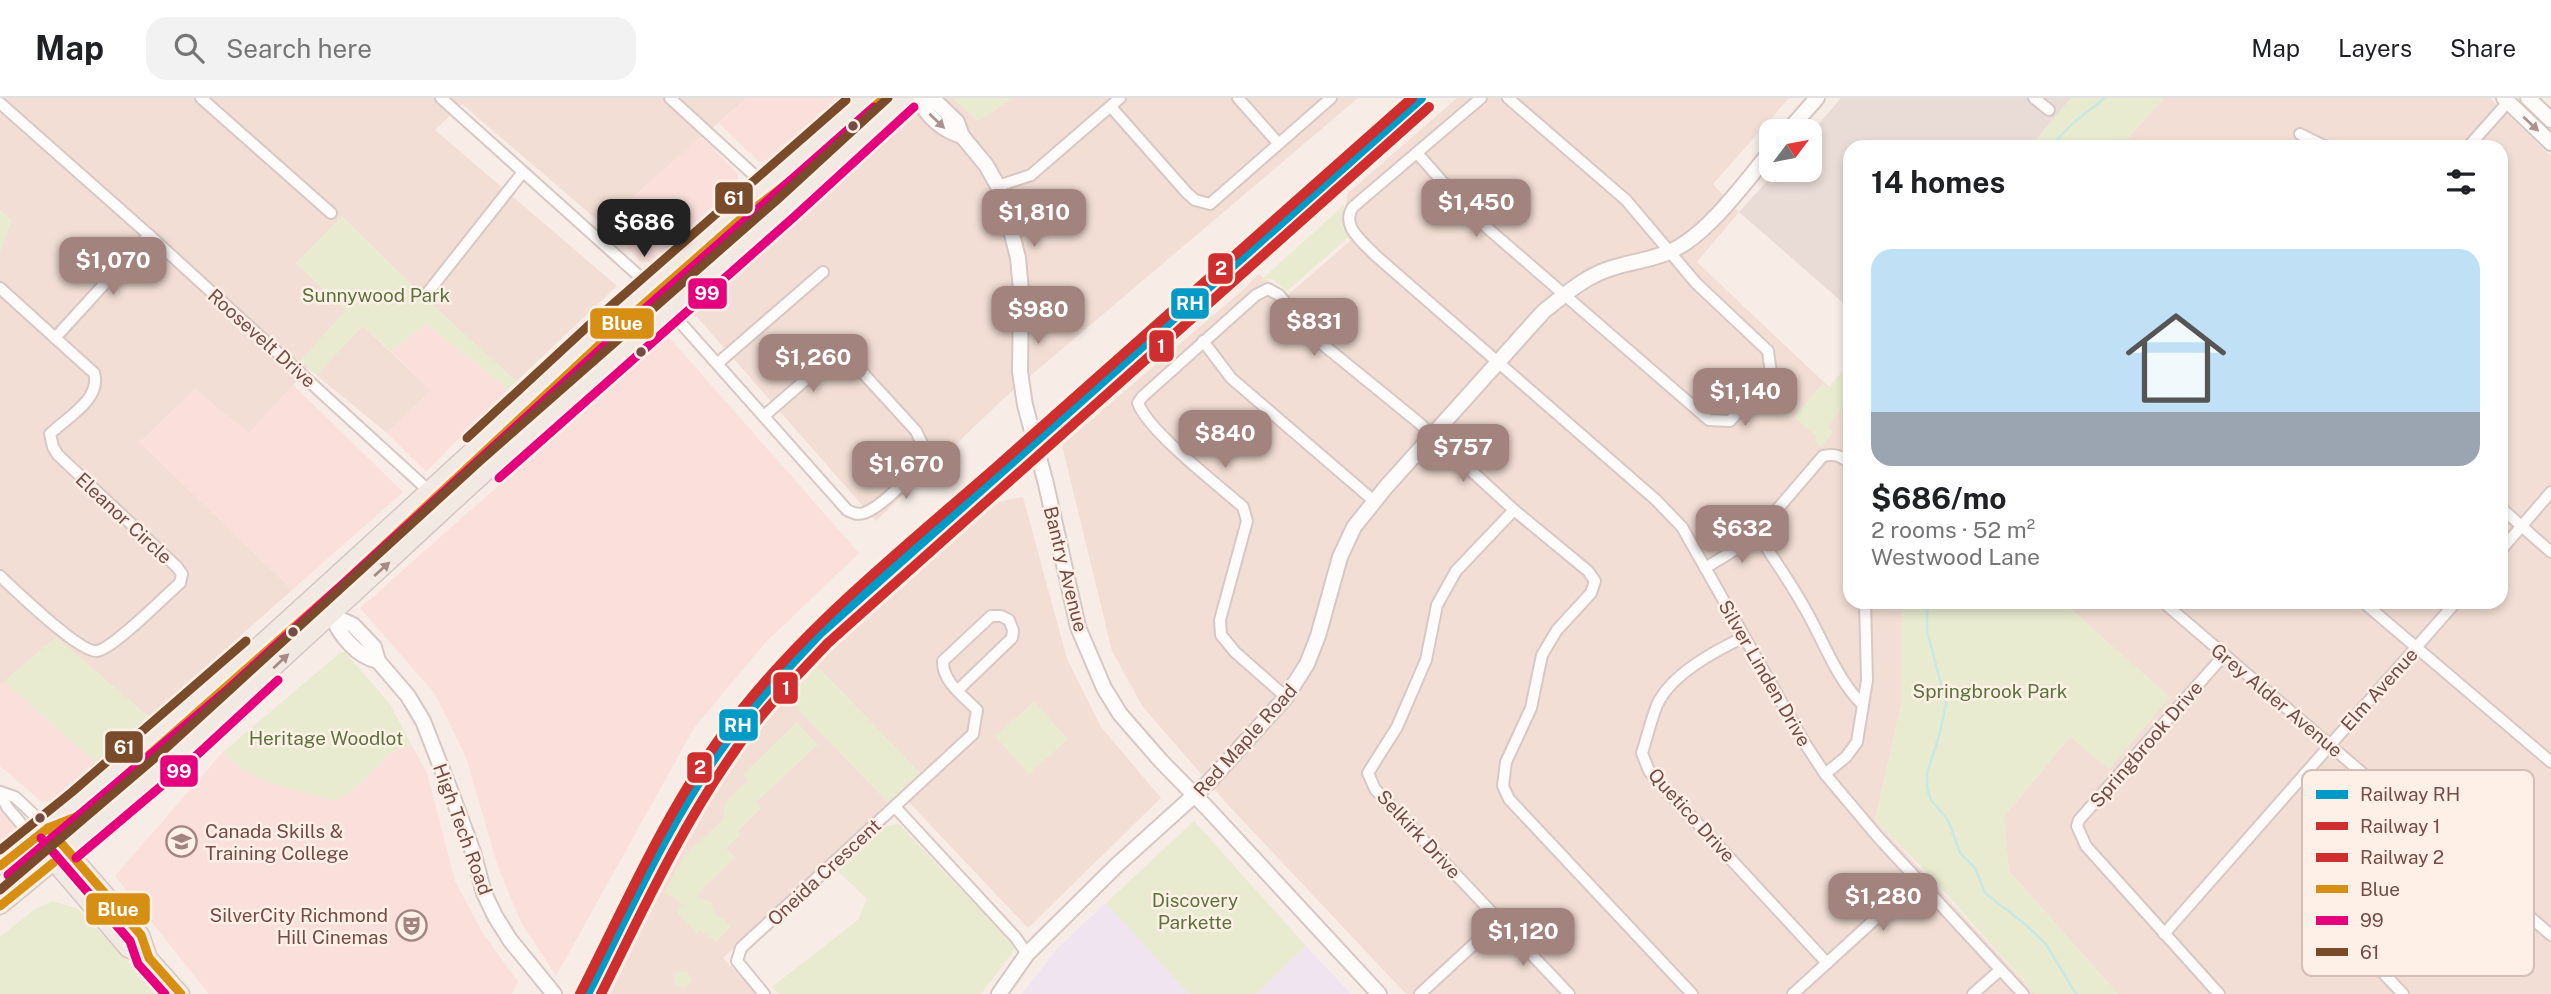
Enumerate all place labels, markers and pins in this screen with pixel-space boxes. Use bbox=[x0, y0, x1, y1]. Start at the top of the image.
unlabelled marker bbox=[846, 119, 860, 133]
pin: $1,450 bbox=[1419, 180, 1533, 239]
pin: $1,810 bbox=[977, 190, 1091, 249]
pin: $686 bbox=[603, 200, 685, 259]
pin: $1,070 bbox=[56, 238, 170, 297]
pin: $980 bbox=[997, 286, 1079, 346]
pin: $831 bbox=[1273, 299, 1355, 358]
pin: $1,260 bbox=[756, 334, 870, 394]
unlabelled marker bbox=[634, 345, 648, 359]
pin: $1,140 bbox=[1688, 368, 1802, 428]
pin: $840 bbox=[1184, 410, 1266, 470]
pin: $757 bbox=[1422, 424, 1504, 484]
pin: $1,670 bbox=[849, 442, 963, 501]
pin: $632 bbox=[1701, 505, 1783, 565]
unlabelled marker bbox=[286, 625, 300, 639]
unlabelled marker bbox=[33, 811, 47, 825]
place label: Canada Skills & Training College bbox=[205, 820, 349, 864]
school or university icon: Canada Skills & Training College bbox=[165, 825, 199, 859]
pin: $1,280 bbox=[1826, 874, 1940, 933]
place label: SilverCity Richmond Hill Cinemas bbox=[210, 904, 388, 948]
pin: $1,120 bbox=[1466, 908, 1580, 968]
theatre icon: SilverCity Richmond Hill Cinemas bbox=[394, 909, 428, 943]

